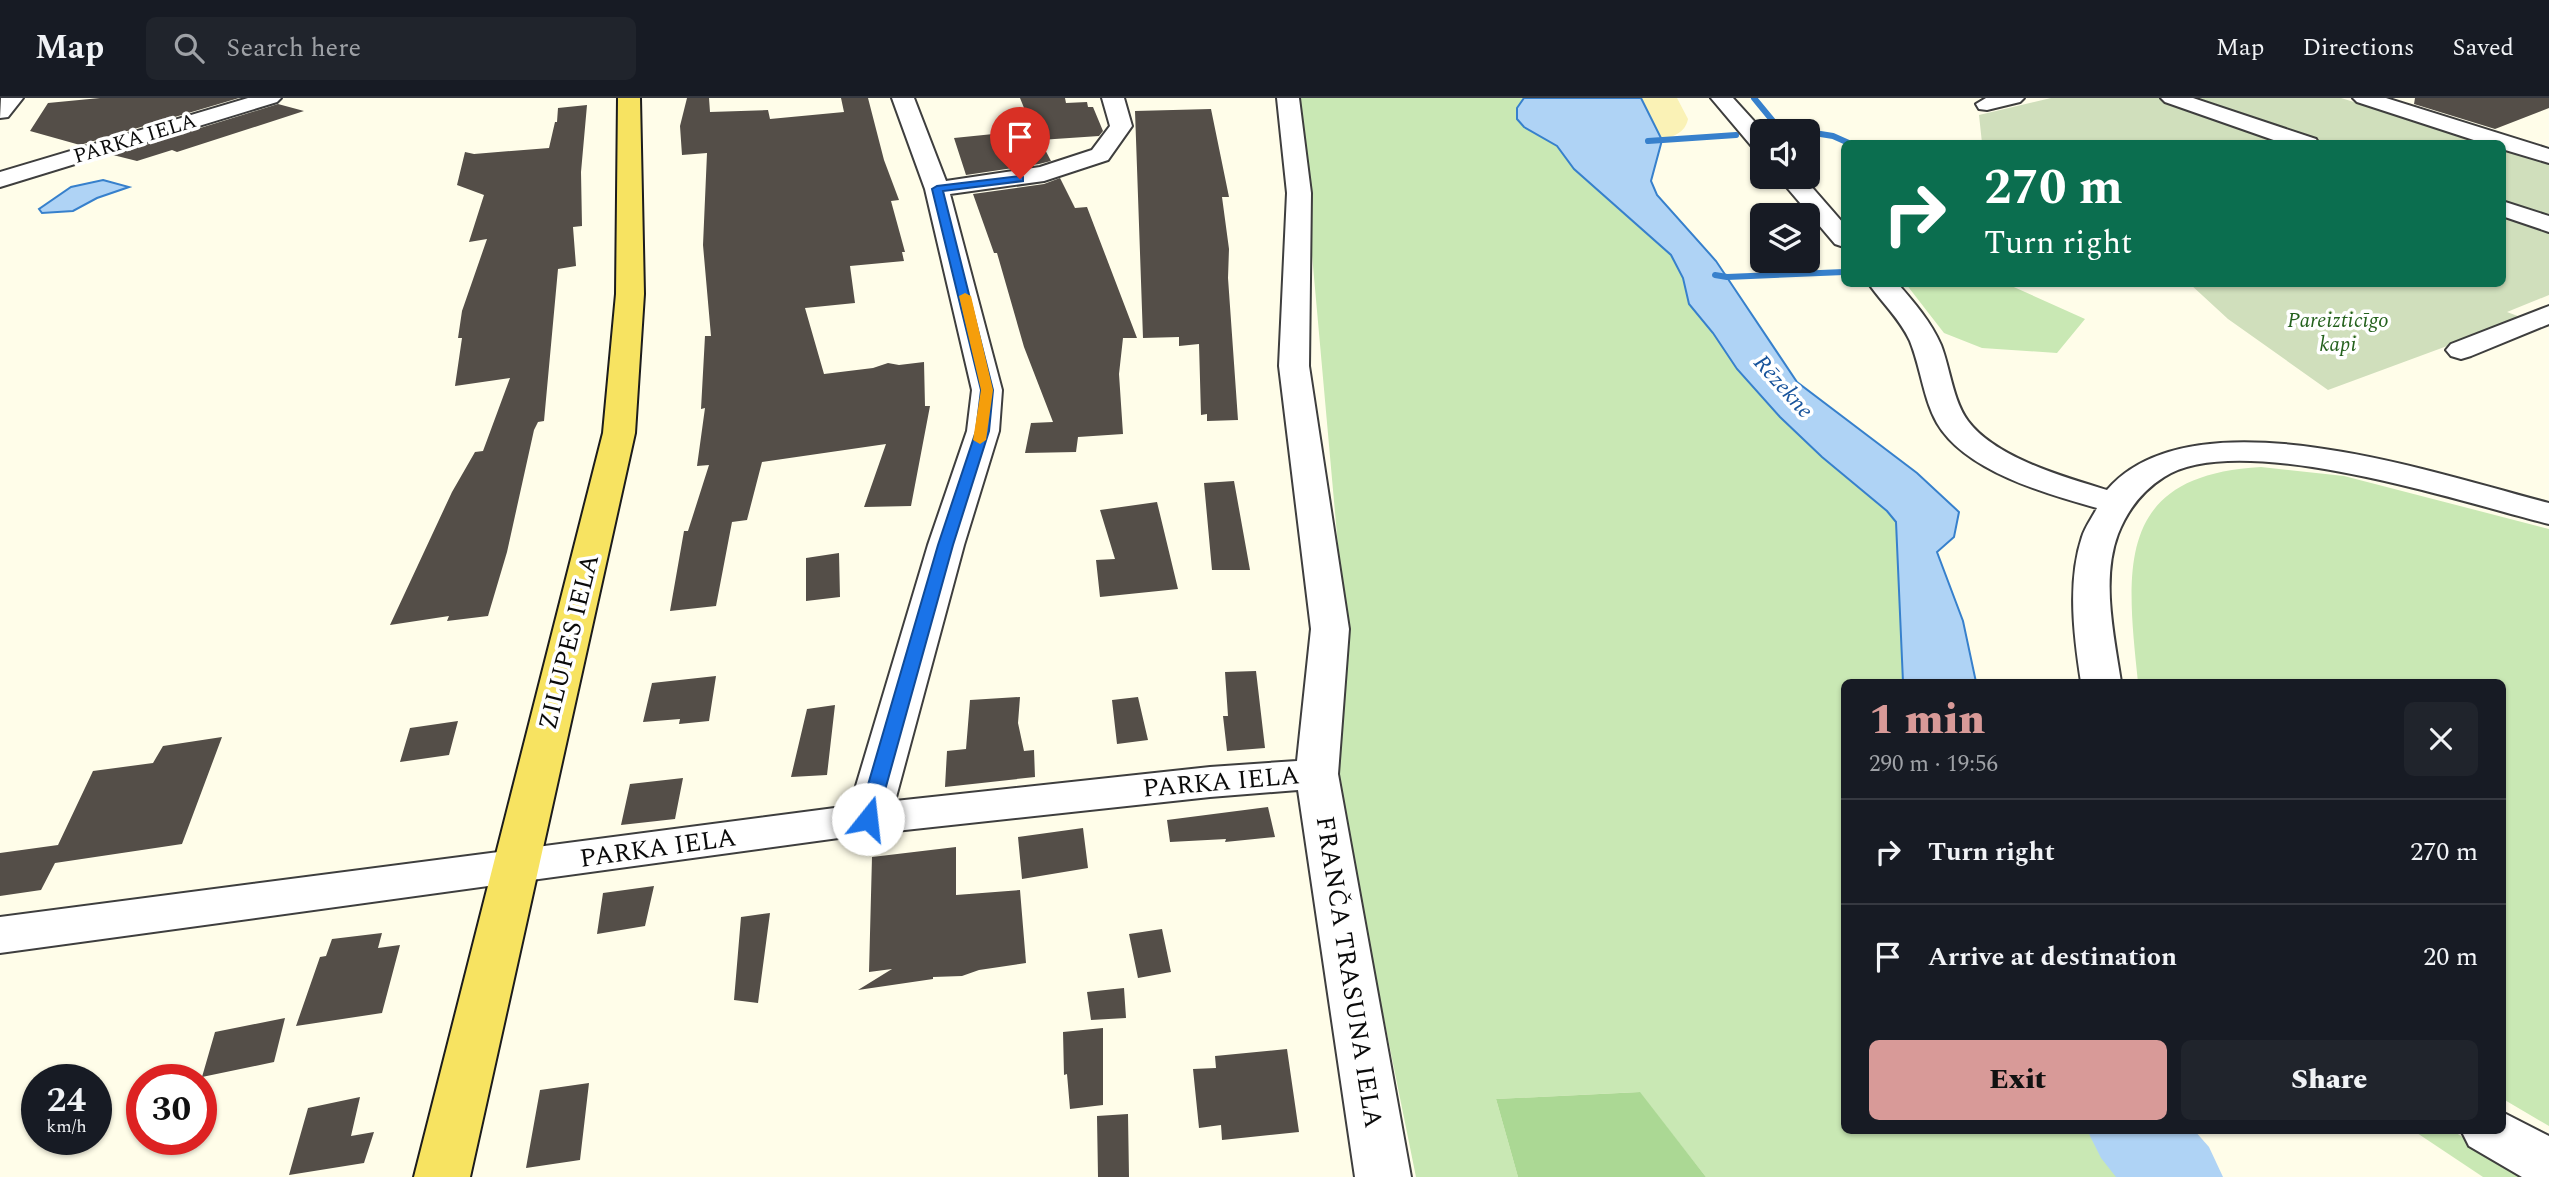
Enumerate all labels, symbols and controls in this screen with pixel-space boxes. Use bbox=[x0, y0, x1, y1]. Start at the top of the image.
search box bbox=[146, 17, 636, 80]
text: Map bbox=[35, 23, 104, 73]
text: Search here bbox=[226, 28, 361, 68]
icon: search bbox=[170, 29, 208, 67]
text: Map bbox=[2216, 30, 2264, 66]
text: Directions bbox=[2302, 30, 2414, 66]
text: Saved bbox=[2452, 30, 2514, 66]
street label: PARKA IELA bbox=[69, 105, 201, 173]
pin bbox=[990, 107, 1050, 179]
icon: arrive bbox=[1001, 118, 1039, 156]
map controls bbox=[1750, 119, 1820, 273]
button: sound bbox=[1750, 119, 1820, 189]
text: 270 m bbox=[1984, 151, 2123, 226]
icon: right bbox=[1869, 168, 1960, 259]
button: layers bbox=[1750, 203, 1820, 273]
text: Turn right bbox=[1984, 219, 2132, 268]
park label: Pareizticīgo kapi bbox=[2287, 305, 2389, 361]
water label: Rēzekne bbox=[1745, 347, 1821, 427]
street label: ZILUPES IELA bbox=[528, 550, 610, 734]
text: 1 min bbox=[1869, 689, 1985, 752]
button: close bbox=[2404, 702, 2478, 776]
text: 290 m · 19:56 bbox=[1869, 747, 1998, 782]
street label: PARKA IELA bbox=[1141, 755, 1301, 809]
position arrow bbox=[831, 782, 905, 856]
street label: FRANČA TRASUNA IELA bbox=[1305, 813, 1393, 1131]
street label: PARKA IELA bbox=[577, 817, 739, 879]
text: Turn right bbox=[1928, 832, 2055, 872]
text: 270 m bbox=[2410, 832, 2478, 872]
icon: right bbox=[1869, 833, 1907, 871]
text: Arrive at destination bbox=[1928, 937, 2177, 977]
text: 20 m bbox=[2423, 937, 2478, 977]
icon: arrive bbox=[1869, 938, 1907, 976]
button: Exit bbox=[1869, 1040, 2167, 1120]
button: Share bbox=[2181, 1040, 2478, 1120]
speed limit sign: 30 bbox=[126, 1064, 217, 1155]
text: 24 bbox=[47, 1074, 86, 1127]
text: km/h bbox=[46, 1113, 87, 1140]

